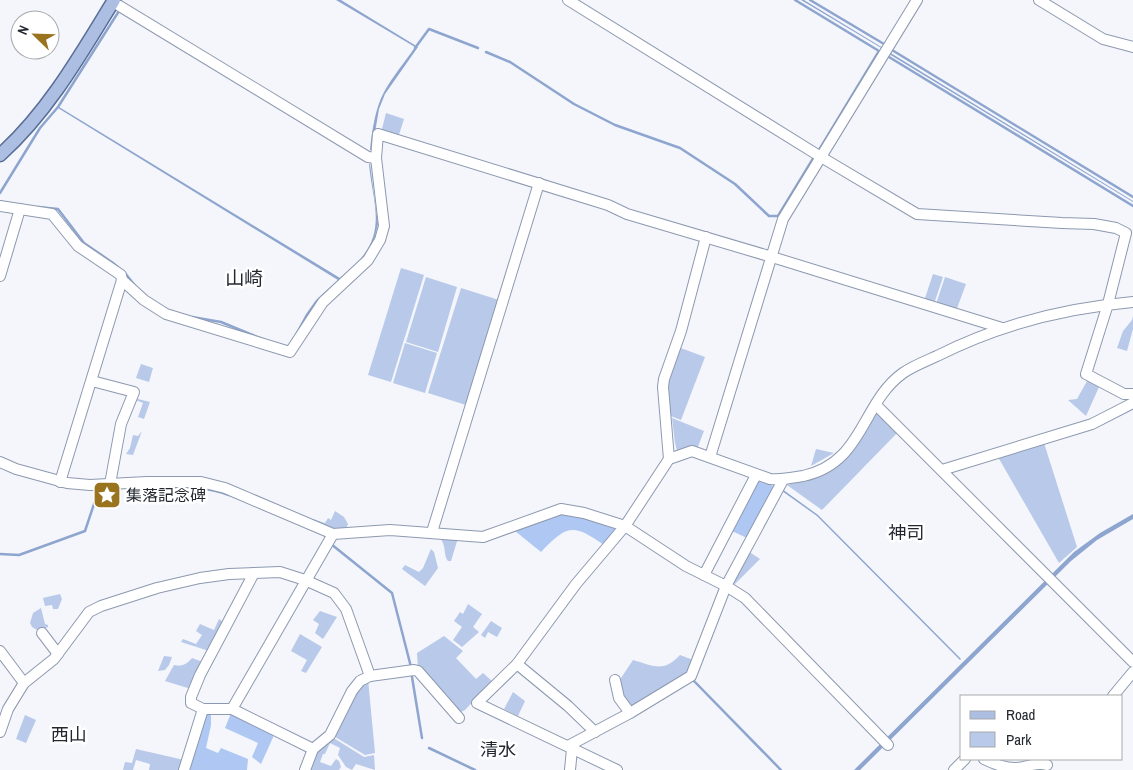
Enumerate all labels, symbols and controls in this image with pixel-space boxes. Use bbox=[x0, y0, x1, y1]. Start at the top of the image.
north arrow bbox=[10, 10, 60, 60]
text: N bbox=[13, 23, 33, 37]
district label: 山崎 bbox=[225, 265, 263, 291]
place icon: 集落記念碑 bbox=[92, 480, 122, 510]
place label: 集落記念碑 bbox=[126, 484, 206, 506]
district label: 神司 bbox=[888, 520, 924, 545]
legend bbox=[960, 695, 1123, 760]
text: Road bbox=[1006, 704, 1035, 725]
district label: 西山 bbox=[51, 722, 87, 747]
text: Park bbox=[1006, 729, 1032, 750]
district label: 清水 bbox=[480, 737, 516, 762]

